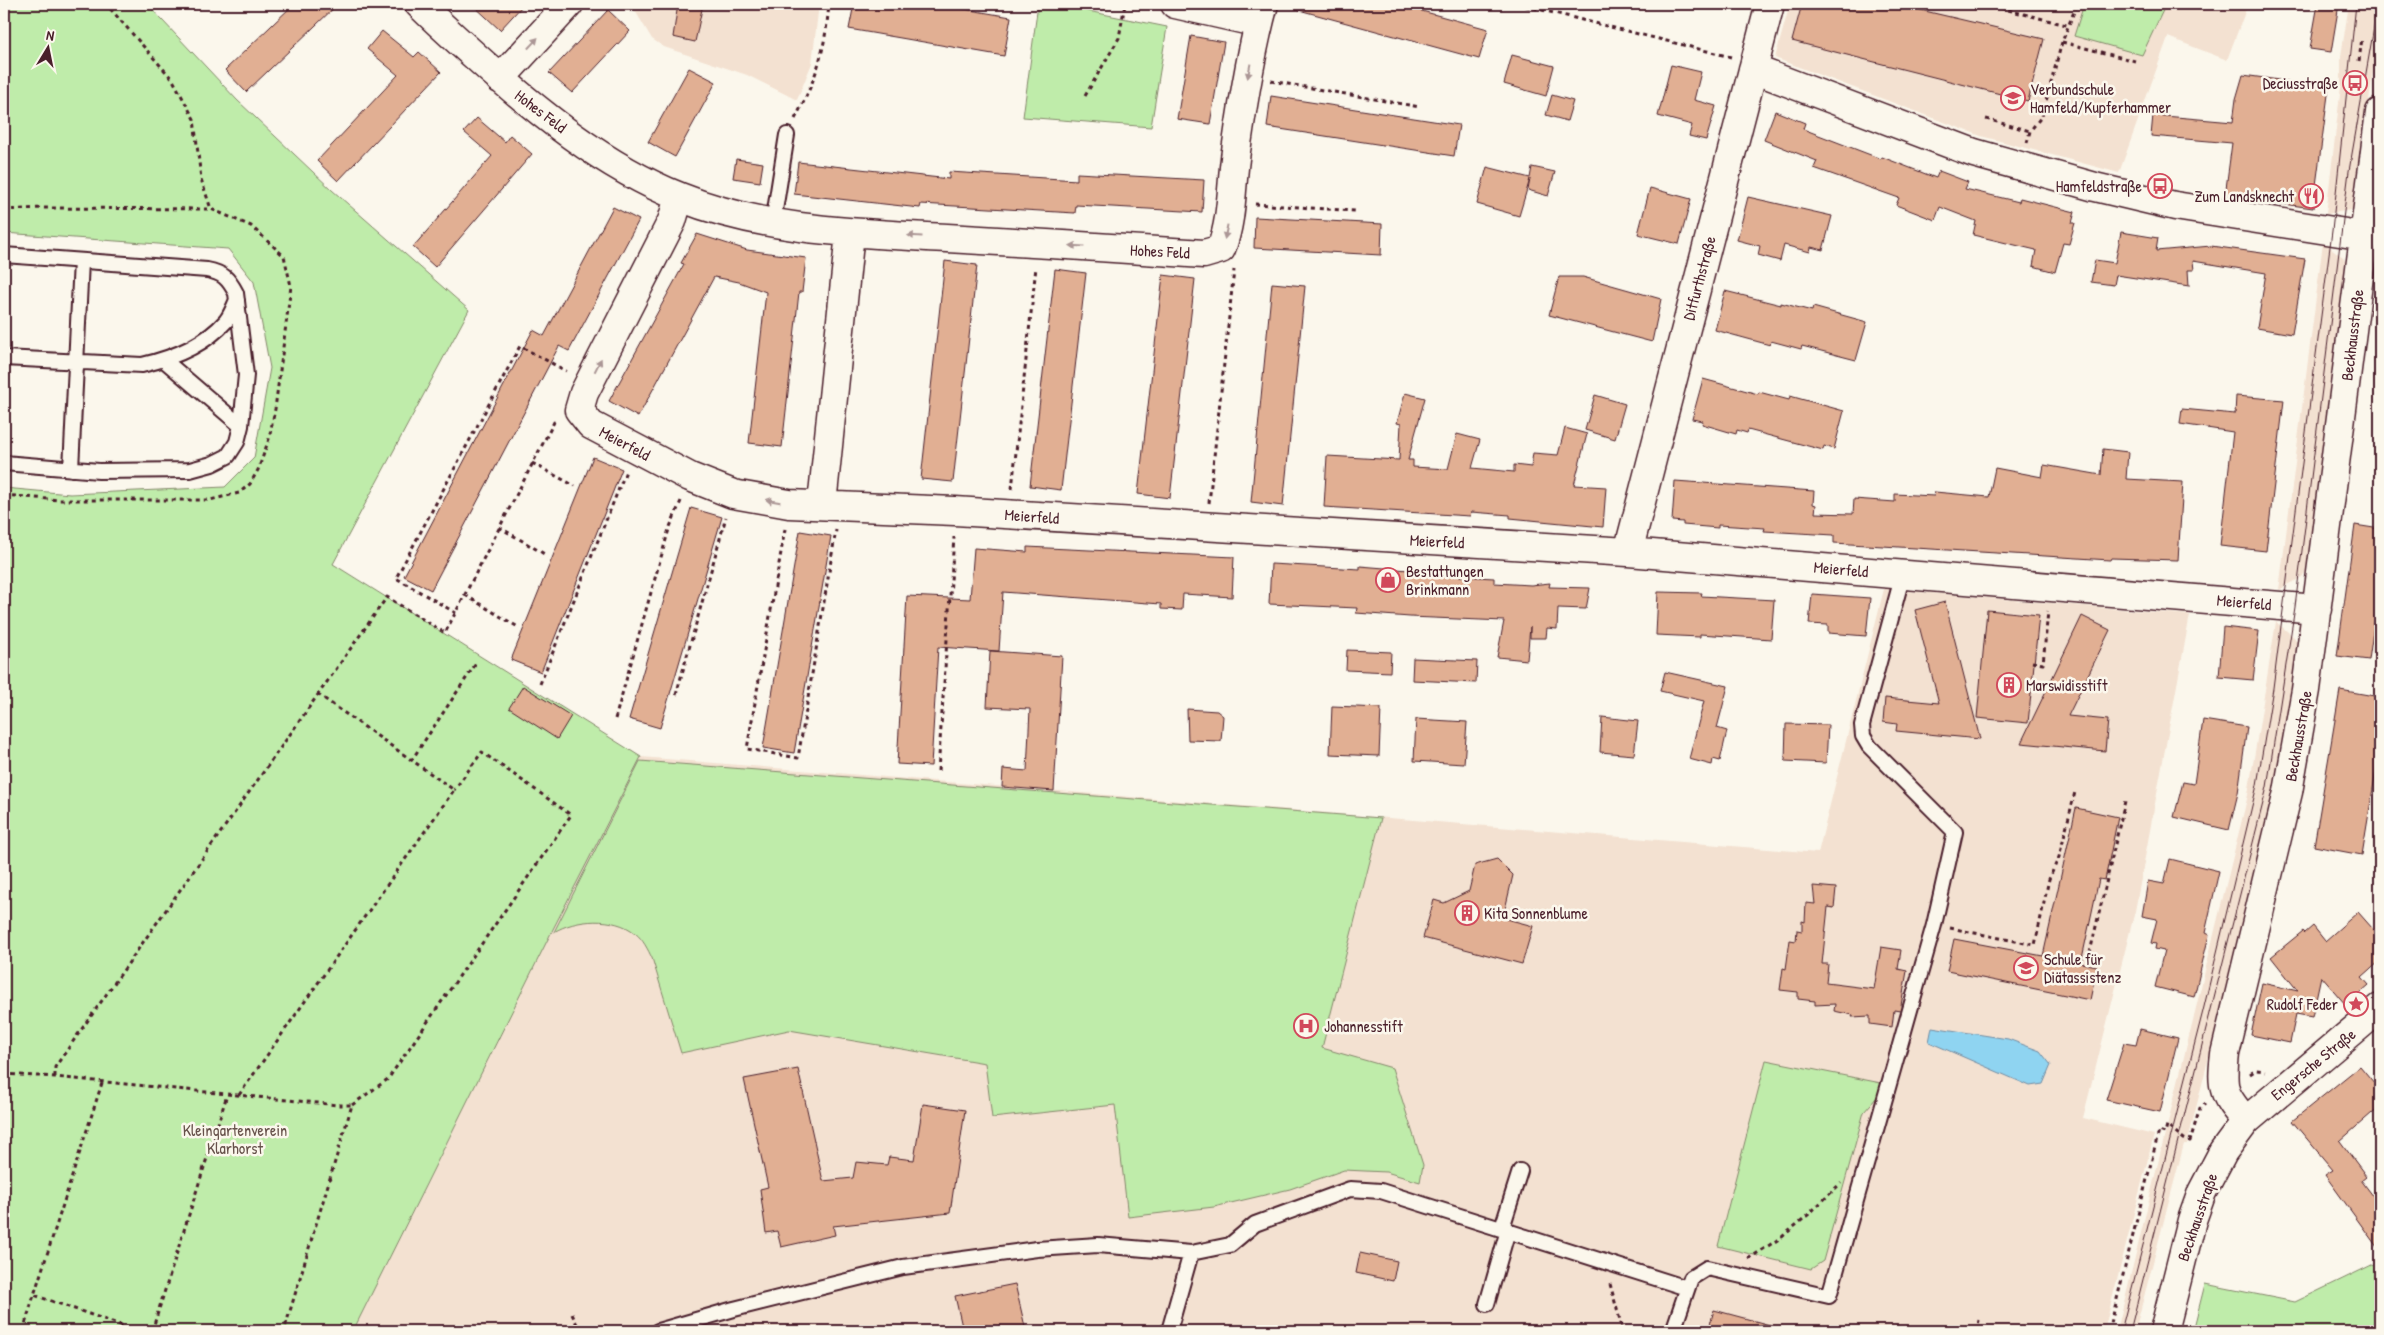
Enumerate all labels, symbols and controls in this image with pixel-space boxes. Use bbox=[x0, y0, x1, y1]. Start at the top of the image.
north arrow bbox=[22, 22, 72, 72]
text: N bbox=[45, 25, 56, 45]
one-way arrow bbox=[527, 37, 539, 49]
one-way arrow bbox=[1245, 64, 1253, 80]
bus stop icon: Deciusstraße bbox=[2342, 70, 2368, 96]
place label: Deciusstraße bbox=[2263, 72, 2339, 94]
place label: Verbundschule Hamfeld/Kupferhammer bbox=[2030, 78, 2171, 118]
street label: Hohes Feld bbox=[511, 84, 571, 138]
school or university icon: Verbundschule Hamfeld/Kupferhammer bbox=[2000, 85, 2026, 111]
bus stop icon: Hamfeldstraße bbox=[2147, 173, 2173, 199]
place label: Hamfeldstraße bbox=[2056, 175, 2143, 197]
restaurant icon: Zum Landsknecht bbox=[2298, 183, 2324, 209]
place label: Zum Landsknecht bbox=[2194, 185, 2294, 207]
one-way arrow bbox=[1222, 224, 1230, 239]
one-way arrow bbox=[906, 232, 922, 240]
street label: Ditfurthstraße bbox=[1677, 233, 1721, 322]
street label: Hohes Feld bbox=[1130, 238, 1190, 264]
one-way arrow bbox=[1069, 241, 1085, 249]
street label: Beckhausstraße bbox=[2335, 287, 2369, 382]
one-way arrow bbox=[594, 358, 602, 372]
street label: Meierfeld bbox=[596, 420, 654, 466]
one-way arrow bbox=[765, 496, 781, 504]
street label: Meierfeld bbox=[1004, 503, 1060, 529]
street label: Meierfeld bbox=[1409, 529, 1465, 553]
street label: Meierfeld bbox=[1813, 556, 1869, 582]
place label: Bestattungen Brinkmann bbox=[1406, 560, 1484, 600]
shop icon: Bestattungen Brinkmann bbox=[1375, 567, 1401, 593]
street label: Meierfeld bbox=[2216, 589, 2272, 615]
building icon: Marswidisstift bbox=[1996, 672, 2022, 698]
place label: Marswidisstift bbox=[2026, 674, 2108, 696]
street label: Beckhausstraße bbox=[2279, 688, 2317, 783]
building icon: Kita Sonnenblume bbox=[1454, 900, 1480, 926]
place label: Kita Sonnenblume bbox=[1484, 902, 1588, 924]
place label: Schule für Diätassistenz bbox=[2044, 948, 2121, 988]
school or university icon: Schule für Diätassistenz bbox=[2013, 955, 2039, 981]
place icon: Rudolf Feder bbox=[2343, 991, 2369, 1017]
place label: Rudolf Feder bbox=[2267, 993, 2338, 1015]
hospital icon: Johannesstift bbox=[1293, 1013, 1319, 1039]
place label: Johannesstift bbox=[1324, 1015, 1403, 1037]
street label: Engersche Straße bbox=[2266, 1023, 2361, 1105]
park label: Kleingartenverein Klarhorst bbox=[183, 1119, 287, 1159]
street label: Beckhausstraße bbox=[2172, 1169, 2223, 1264]

